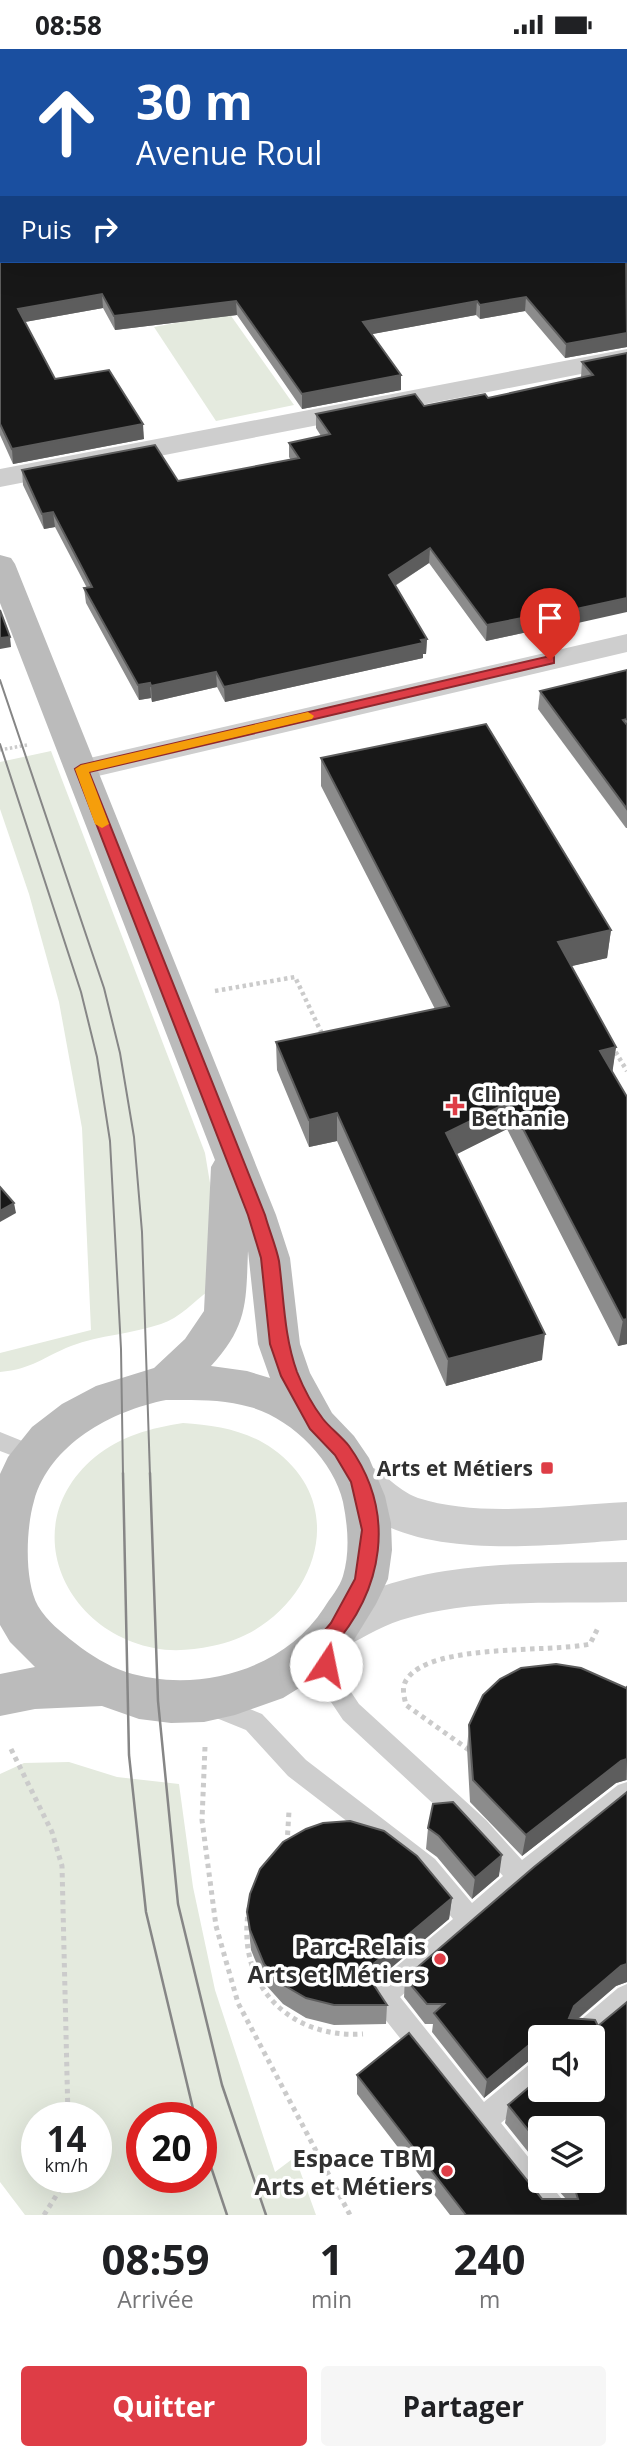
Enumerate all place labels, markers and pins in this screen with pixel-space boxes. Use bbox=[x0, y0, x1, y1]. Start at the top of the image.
pin bbox=[520, 588, 580, 660]
place label: Clinique Bethanie bbox=[471, 1080, 566, 1132]
marker: Clinique Bethanie bbox=[445, 1096, 465, 1116]
place label: Arts et Métiers bbox=[377, 1454, 533, 1482]
marker: Arts et Métiers bbox=[539, 1460, 555, 1476]
place label: Parc-Relais Arts et Métiers bbox=[248, 1929, 426, 1990]
marker: Parc-Relais Arts et Métiers bbox=[432, 1951, 448, 1967]
place label: Espace TBM Arts et Métiers bbox=[255, 2141, 433, 2202]
marker: Espace TBM Arts et Métiers bbox=[439, 2163, 455, 2179]

